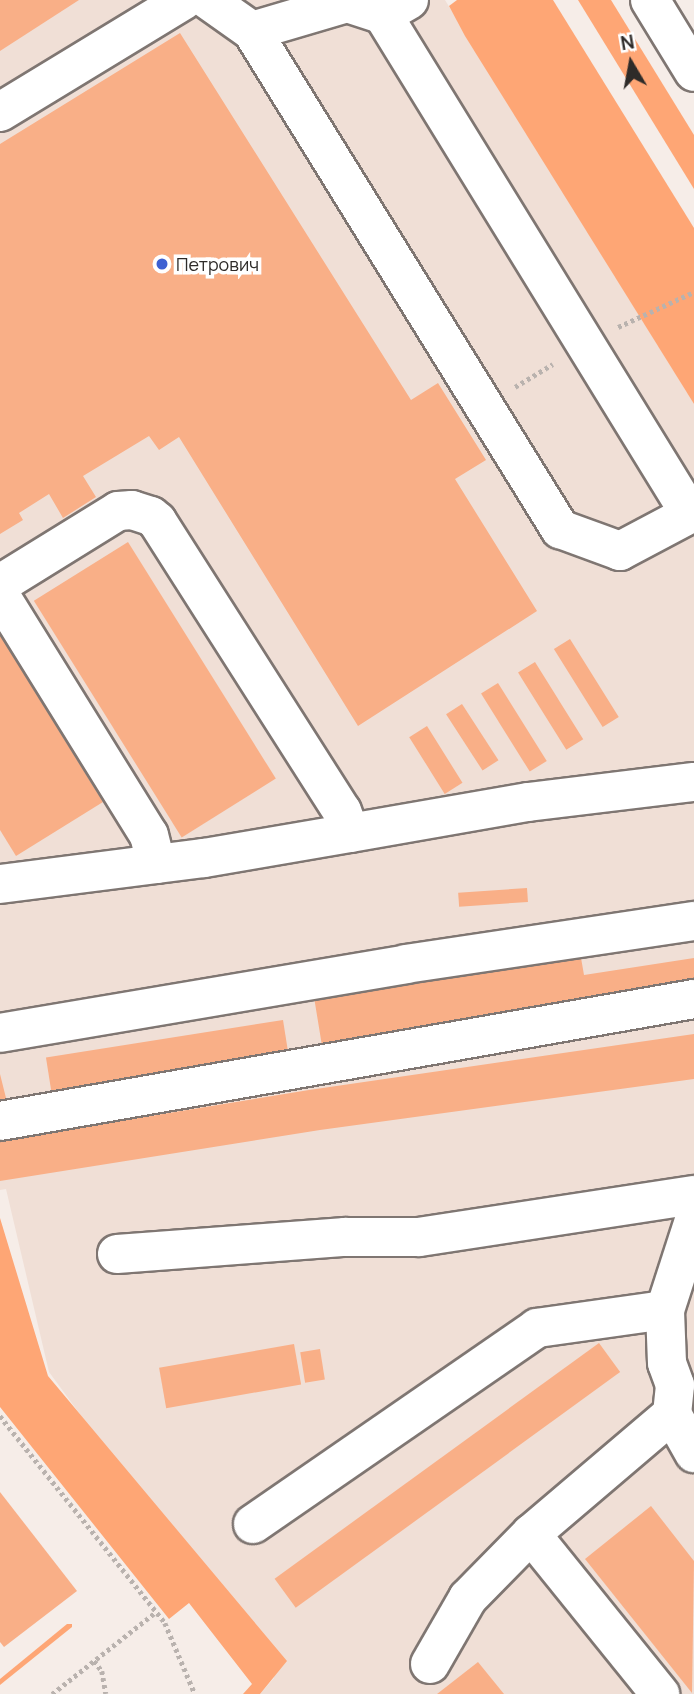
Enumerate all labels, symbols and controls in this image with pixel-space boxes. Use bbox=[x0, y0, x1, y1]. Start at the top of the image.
north arrow bbox=[596, 28, 666, 98]
text: N bbox=[618, 28, 636, 56]
place label: Петрович bbox=[176, 253, 259, 275]
marker: Петрович bbox=[154, 256, 170, 272]

